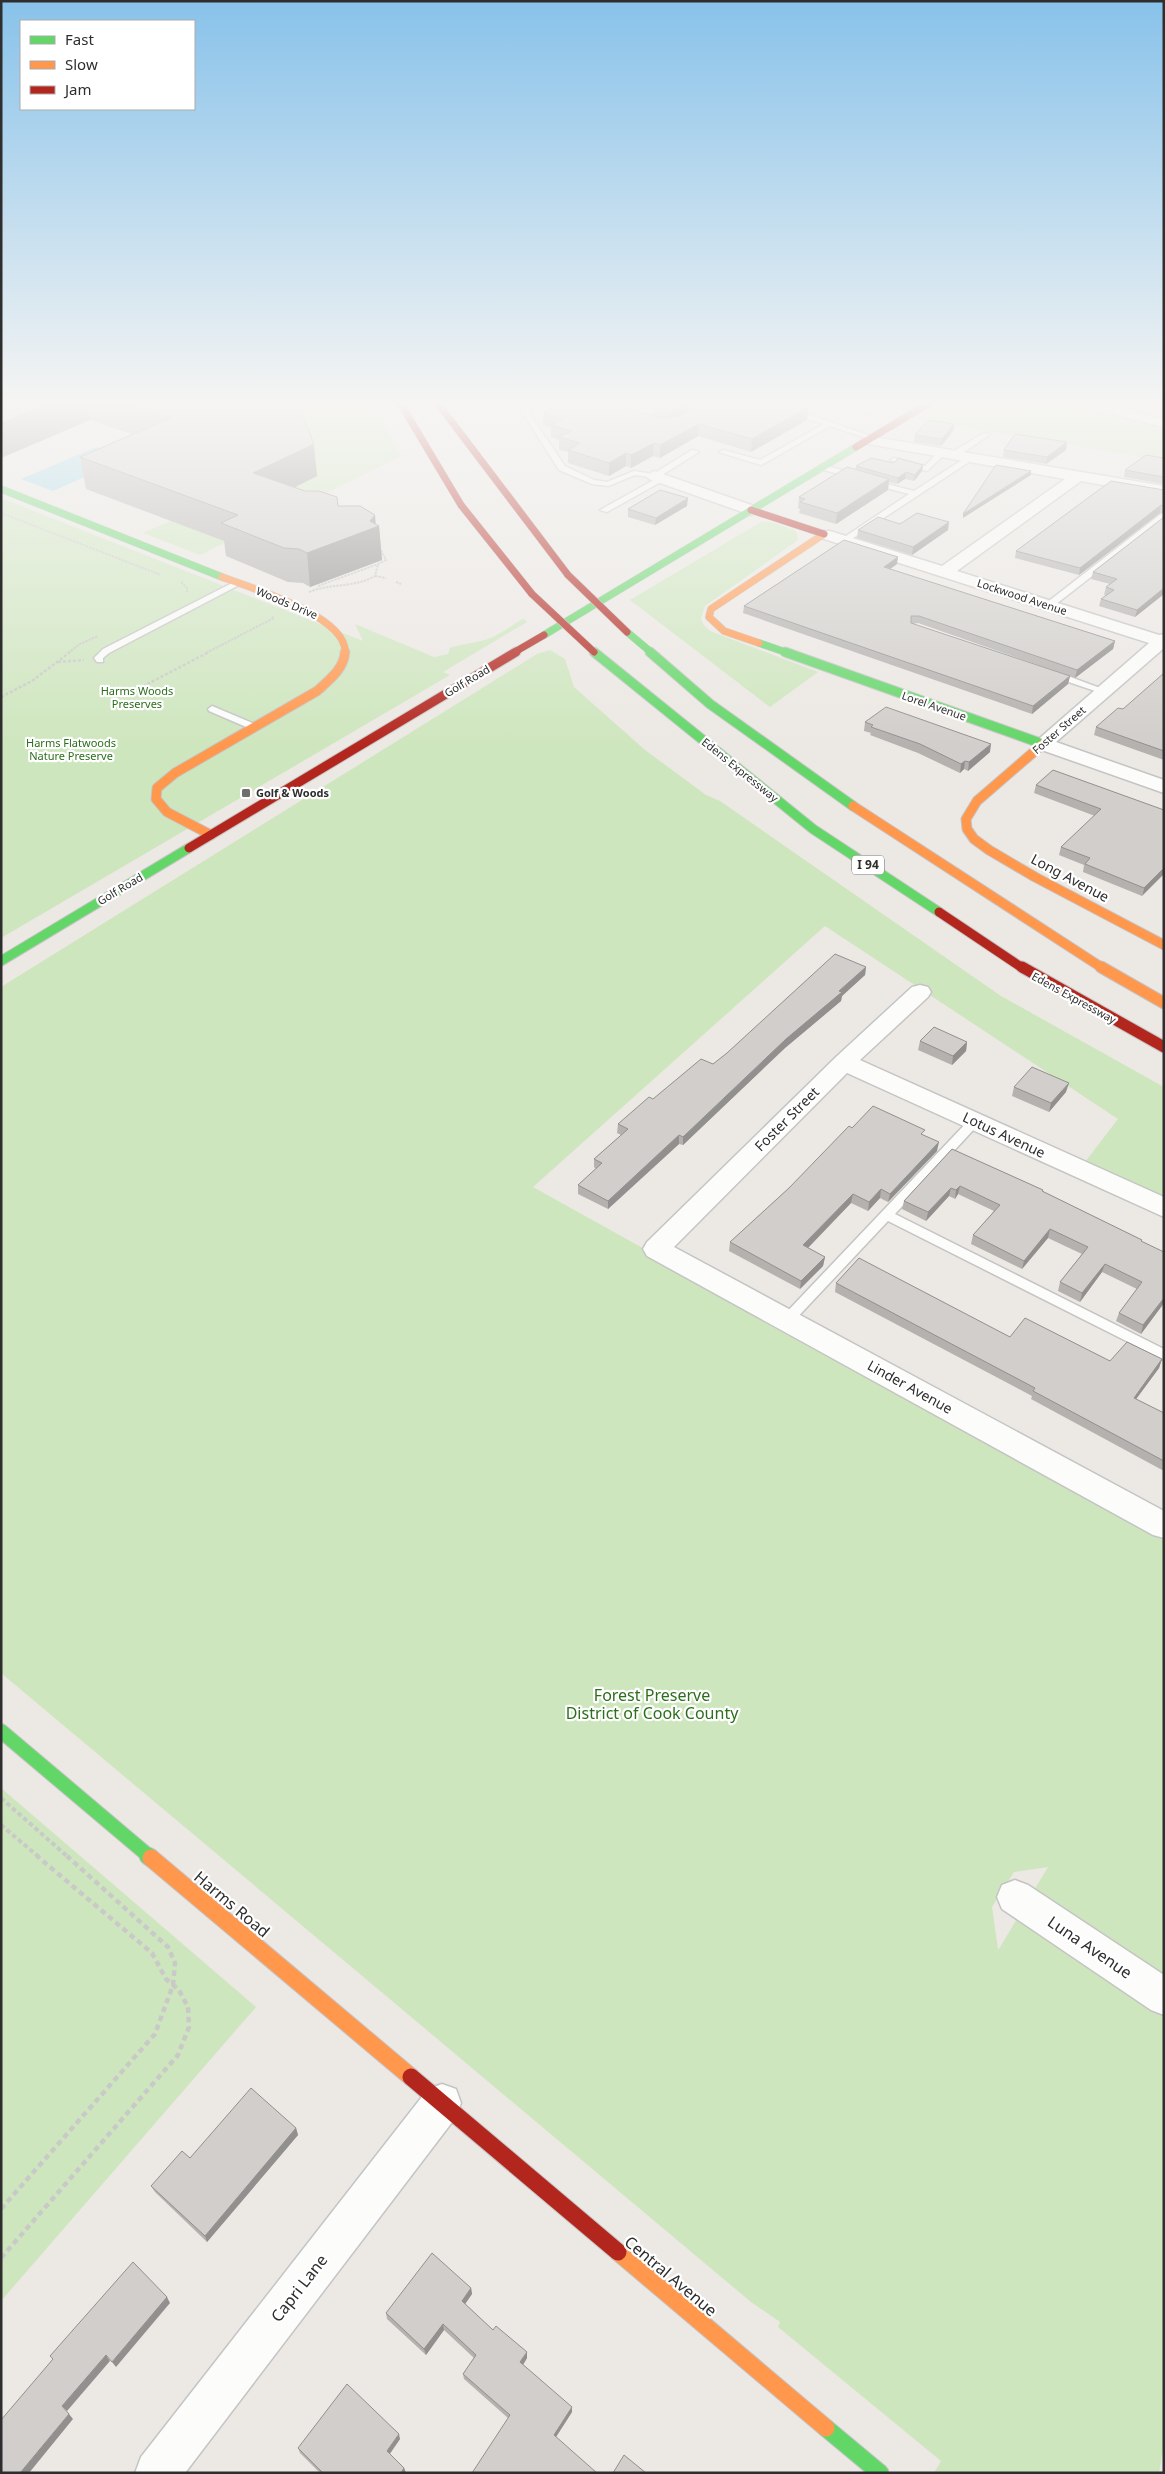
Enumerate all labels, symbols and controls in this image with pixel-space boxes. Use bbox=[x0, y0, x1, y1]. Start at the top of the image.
legend bbox=[20, 20, 195, 110]
text: Fast bbox=[65, 29, 94, 49]
text: Slow bbox=[65, 54, 98, 74]
text: Jam bbox=[63, 79, 92, 99]
street label: Lockwood Avenue bbox=[975, 575, 1069, 618]
street label: Woods Drive bbox=[254, 583, 320, 622]
street label: Golf Road bbox=[441, 661, 492, 700]
park label: Harms Woods Preserves bbox=[101, 683, 173, 711]
street label: Lorel Avenue bbox=[900, 687, 968, 724]
street label: Foster Street bbox=[1029, 702, 1088, 757]
street label: Edens Expressway bbox=[699, 734, 782, 805]
park label: Harms Flatwoods Nature Preserve bbox=[26, 735, 116, 763]
place label: Golf & Woods bbox=[256, 785, 329, 800]
marker: Golf & Woods bbox=[240, 787, 252, 799]
street label: Long Avenue bbox=[1028, 849, 1113, 906]
road number: I 94 bbox=[852, 856, 884, 874]
street label: Golf Road bbox=[94, 869, 145, 908]
street label: Edens Expressway bbox=[1029, 968, 1119, 1027]
street label: Foster Street bbox=[750, 1082, 823, 1155]
street label: Lotus Avenue bbox=[960, 1107, 1049, 1162]
street label: Linder Avenue bbox=[864, 1355, 956, 1418]
park label: Forest Preserve District of Cook County bbox=[566, 1684, 739, 1724]
street label: Harms Road bbox=[189, 1866, 275, 1942]
street label: Luna Avenue bbox=[1043, 1911, 1137, 1983]
street label: Central Avenue bbox=[620, 2231, 722, 2321]
street label: Capri Lane bbox=[266, 2250, 332, 2326]

